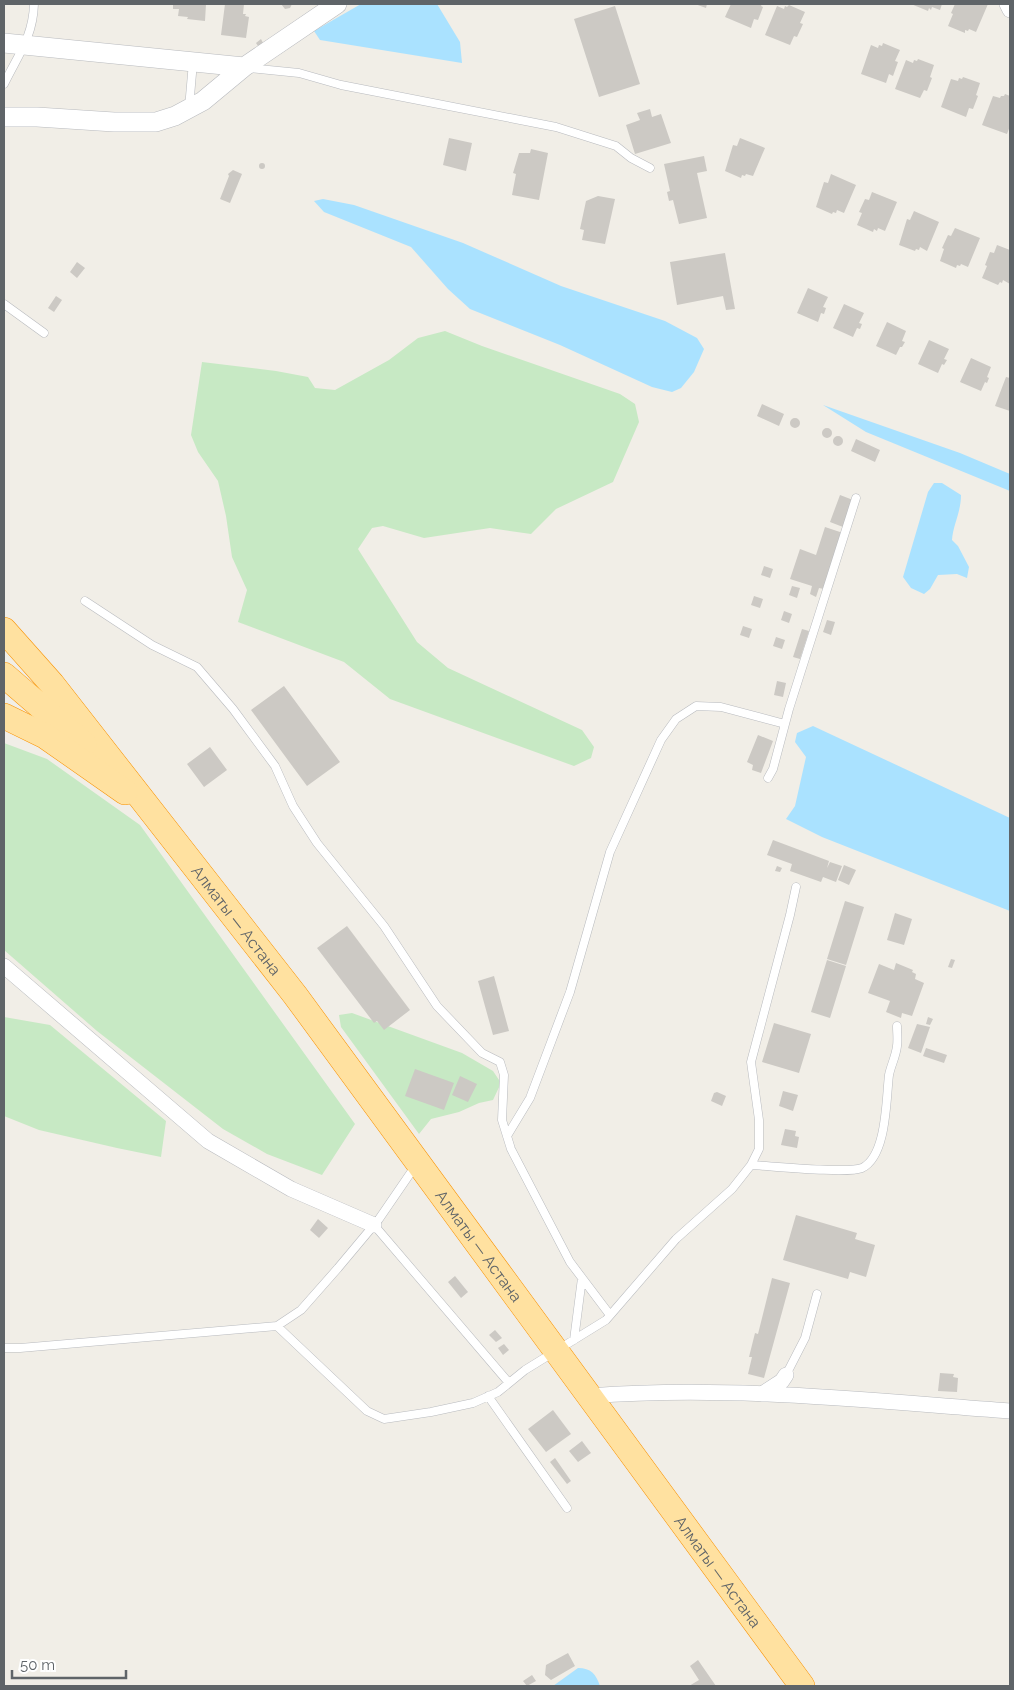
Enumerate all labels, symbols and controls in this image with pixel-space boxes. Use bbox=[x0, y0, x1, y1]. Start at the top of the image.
street label: Алматы — Астана bbox=[187, 862, 285, 979]
street label: Алматы — Астана bbox=[431, 1186, 526, 1306]
street label: Алматы — Астана bbox=[670, 1512, 765, 1632]
scale bar bbox=[12, 1648, 126, 1680]
text: 50 m bbox=[20, 1656, 55, 1674]

